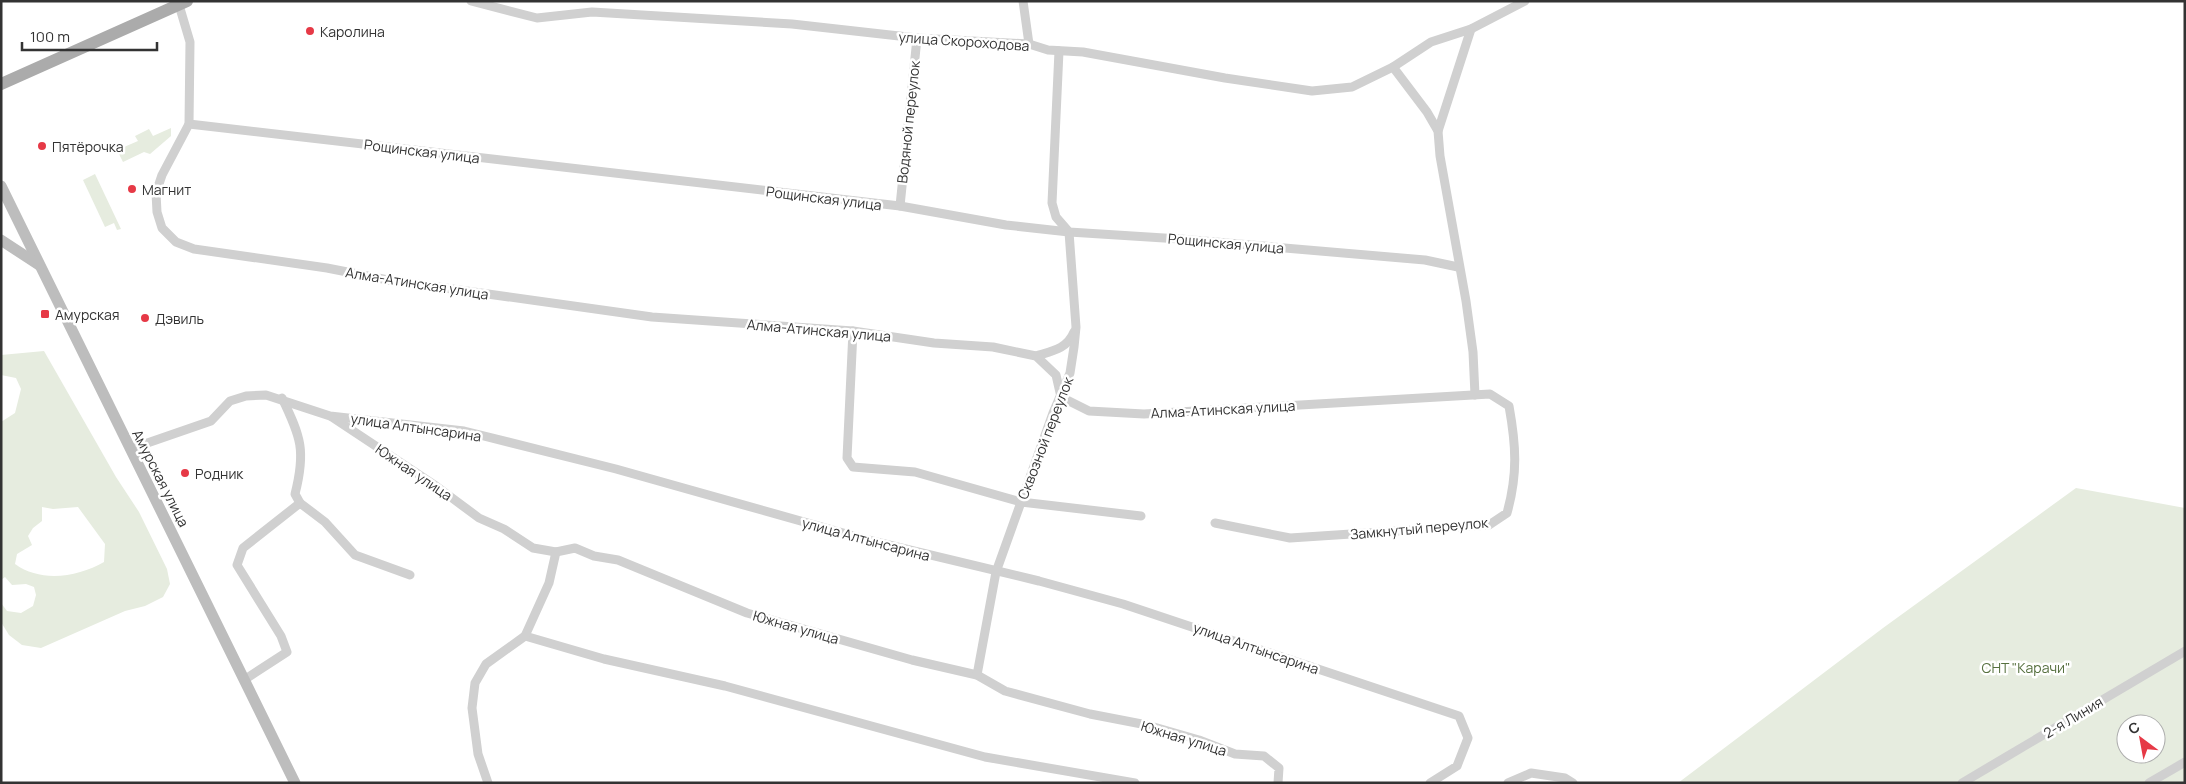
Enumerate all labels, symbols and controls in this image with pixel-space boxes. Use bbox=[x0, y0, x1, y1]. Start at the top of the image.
scale bar bbox=[22, 20, 158, 52]
place label: Каролина bbox=[320, 22, 385, 41]
marker: Каролина bbox=[304, 25, 316, 37]
text: 100 m bbox=[30, 26, 70, 47]
street label: улица Скороходова bbox=[898, 27, 1030, 55]
street label: Водяной переулок bbox=[892, 59, 924, 184]
street label: Рощинская улица bbox=[363, 134, 481, 168]
place label: Пятёрочка bbox=[52, 137, 124, 156]
marker: Пятёрочка bbox=[36, 140, 48, 152]
place label: Магнит bbox=[142, 180, 191, 199]
street label: Рощинская улица bbox=[765, 181, 883, 215]
marker: Магнит bbox=[126, 183, 138, 195]
street label: Рощинская улица bbox=[1167, 228, 1285, 258]
street label: Алма-Атинская улица bbox=[344, 262, 490, 304]
place label: Амурская bbox=[55, 305, 119, 324]
marker: Амурская bbox=[39, 308, 51, 320]
place label: Дэвиль bbox=[155, 309, 204, 328]
marker: Дэвиль bbox=[139, 312, 151, 324]
street label: Алма-Атинская улица bbox=[746, 314, 892, 346]
street label: Сквозной переулок bbox=[1013, 373, 1078, 502]
street label: Алма-Атинская улица bbox=[1150, 396, 1296, 422]
street label: улица Алтынсарина bbox=[349, 408, 483, 446]
street label: Амурская улица bbox=[128, 426, 194, 530]
street label: Южная улица bbox=[372, 439, 456, 505]
place label: Родник bbox=[195, 464, 244, 483]
marker: Родник bbox=[179, 467, 191, 479]
street label: Замкнутый переулок bbox=[1349, 512, 1490, 544]
street label: улица Алтынсарина bbox=[800, 513, 932, 565]
street label: Южная улица bbox=[751, 606, 841, 648]
street label: улица Алтынсарина bbox=[1191, 618, 1321, 678]
park label: СНТ "Карачи" bbox=[1981, 658, 2071, 677]
street label: 2-я Линия bbox=[2040, 692, 2106, 742]
north arrow bbox=[2116, 714, 2166, 764]
street label: Южная улица bbox=[1139, 716, 1229, 760]
text: С bbox=[2124, 717, 2143, 738]

